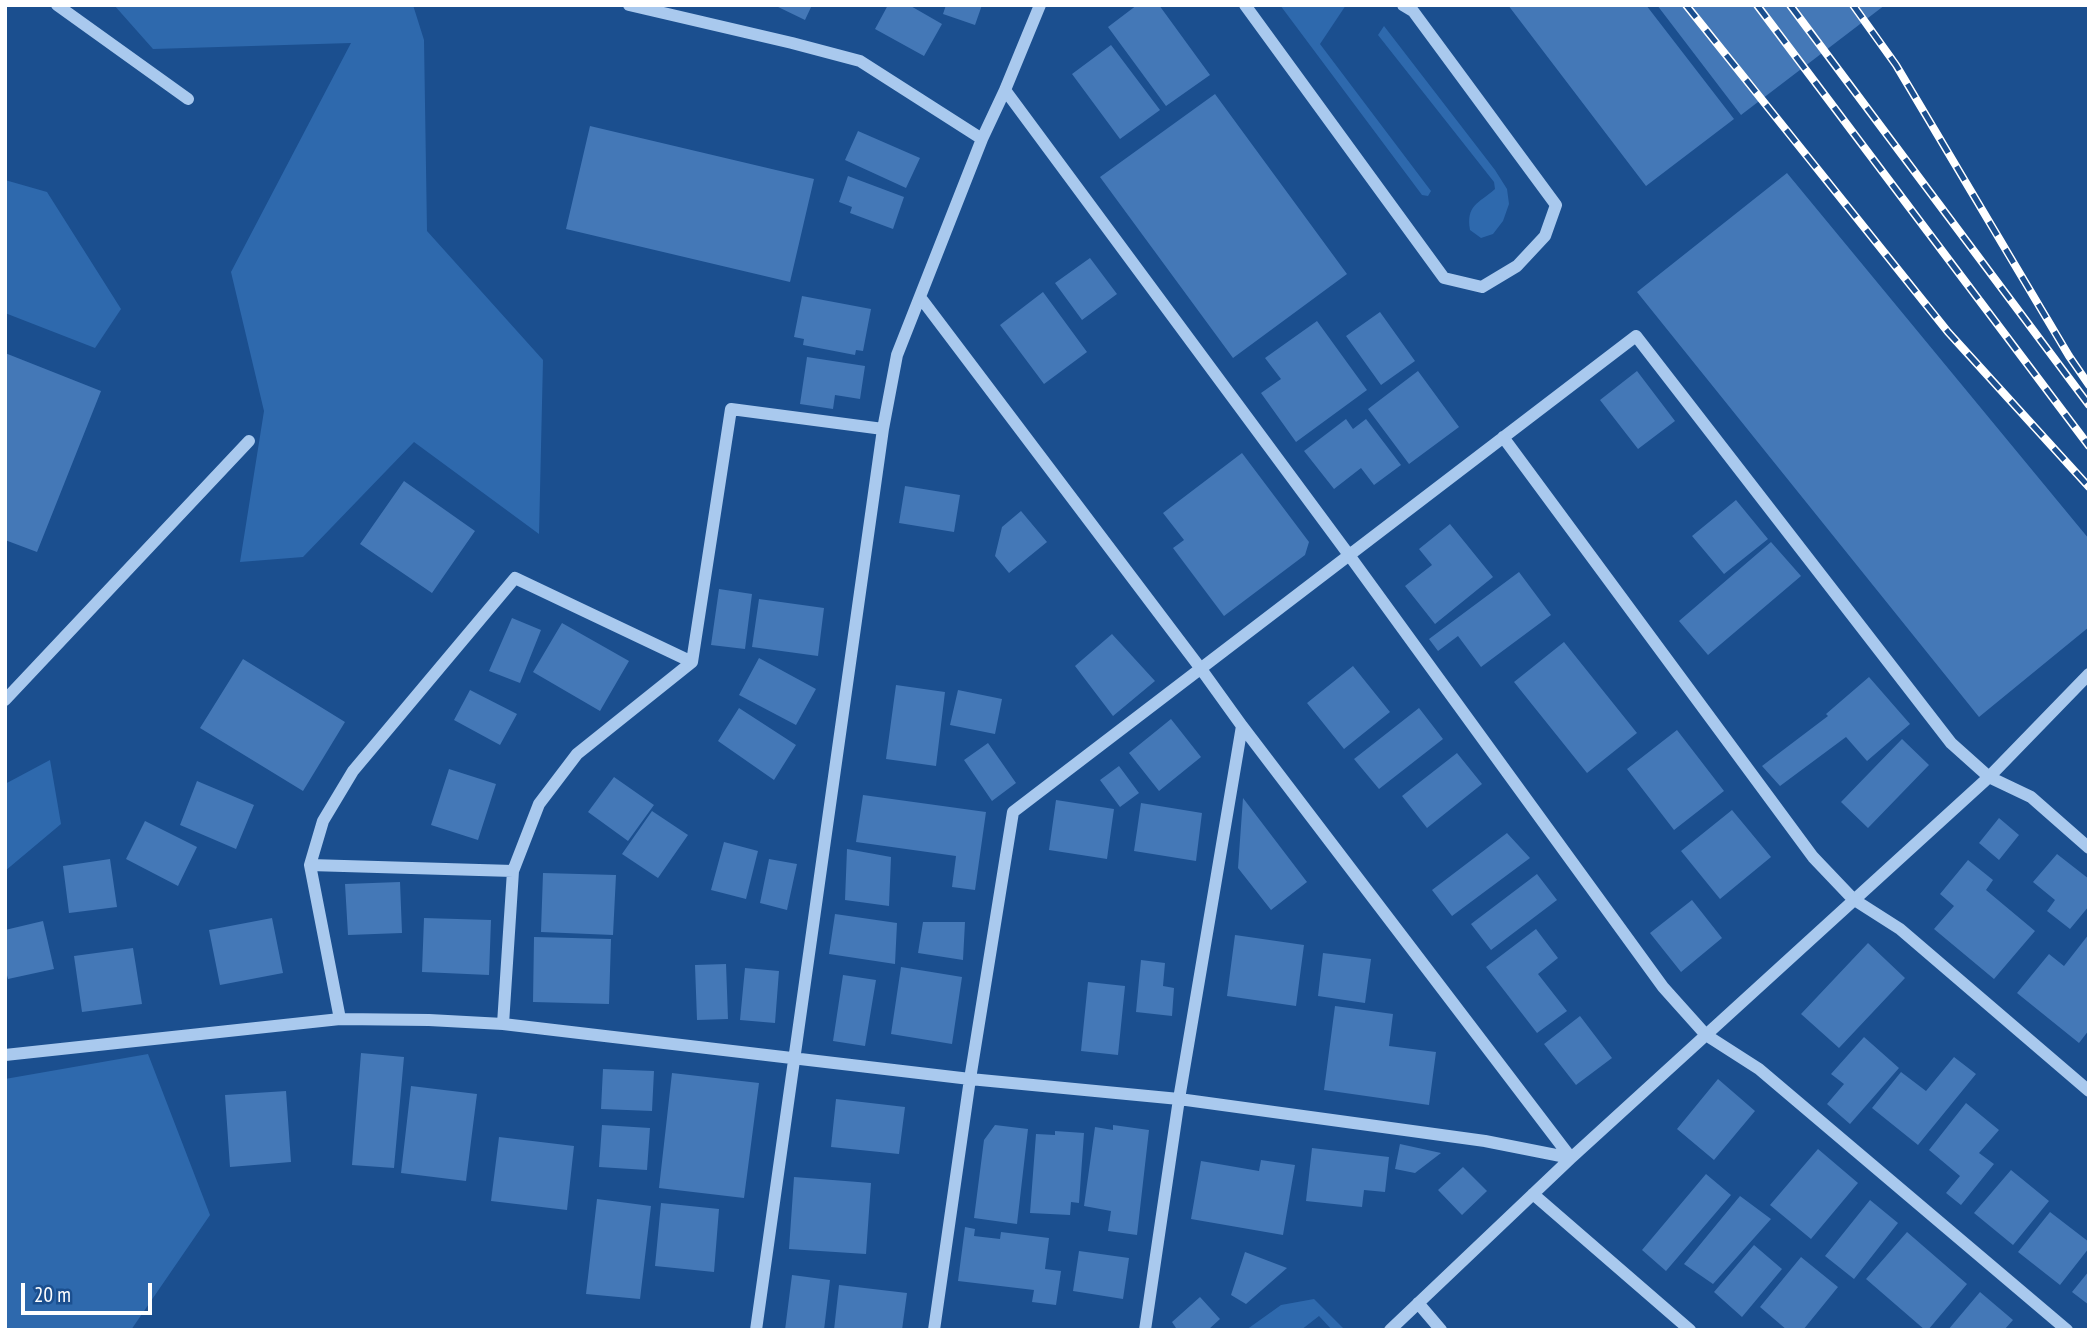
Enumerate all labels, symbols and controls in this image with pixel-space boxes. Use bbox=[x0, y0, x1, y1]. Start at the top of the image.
scale bar bbox=[24, 1268, 156, 1312]
text: 20 m bbox=[34, 1281, 71, 1308]

